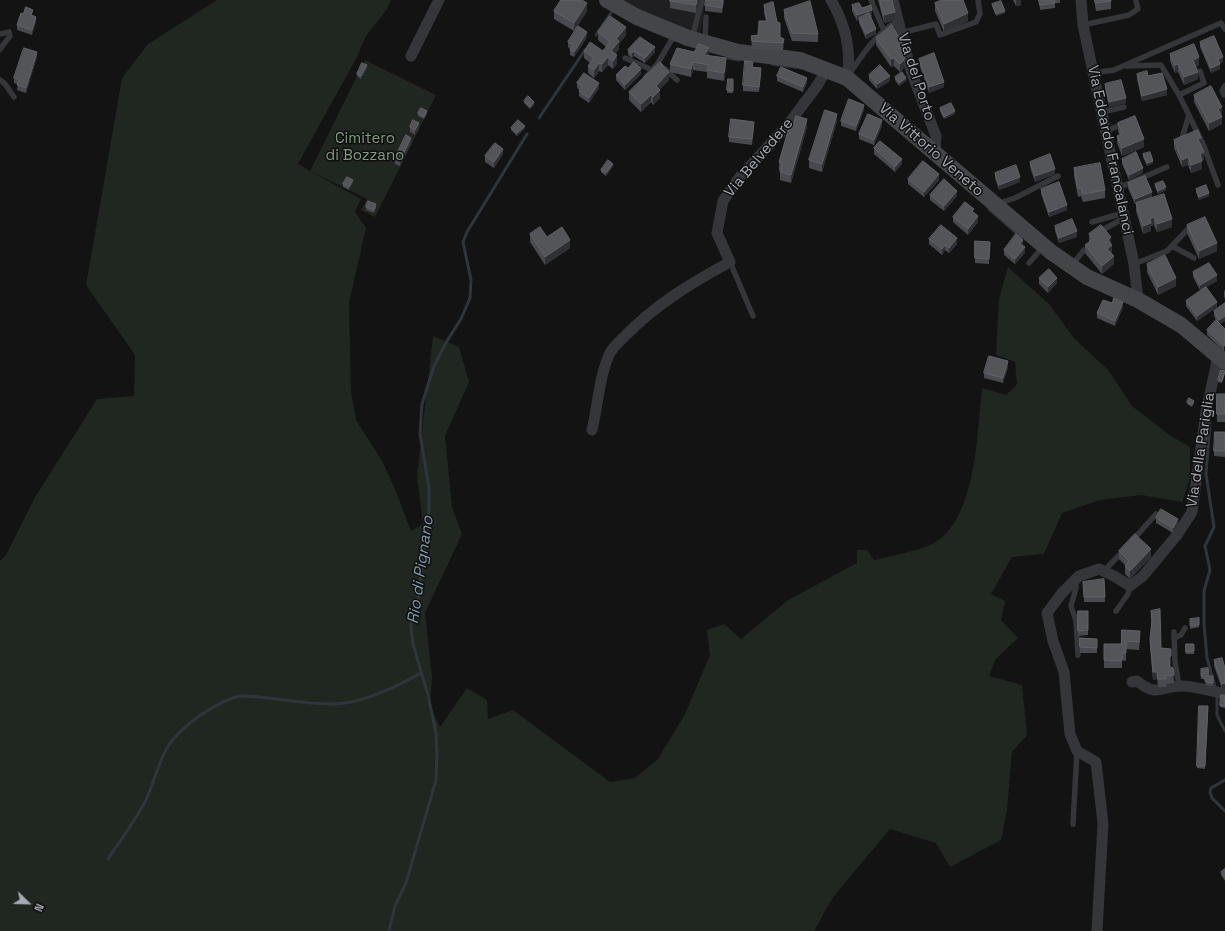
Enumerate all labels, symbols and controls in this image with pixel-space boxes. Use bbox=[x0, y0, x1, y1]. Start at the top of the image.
street label: Via del Porto bbox=[893, 31, 939, 123]
street label: Via Edoardo Francalanci bbox=[1083, 64, 1137, 236]
street label: Via Vittorio Veneto bbox=[875, 100, 987, 200]
street label: Via Belvedere bbox=[721, 115, 797, 201]
park label: Cimitero di Bozzano bbox=[326, 130, 404, 165]
street label: Via della Pariglia bbox=[1183, 391, 1219, 509]
water label: Rio di Pignano bbox=[404, 515, 438, 625]
north arrow bbox=[8, 883, 48, 923]
text: N bbox=[31, 902, 47, 914]

